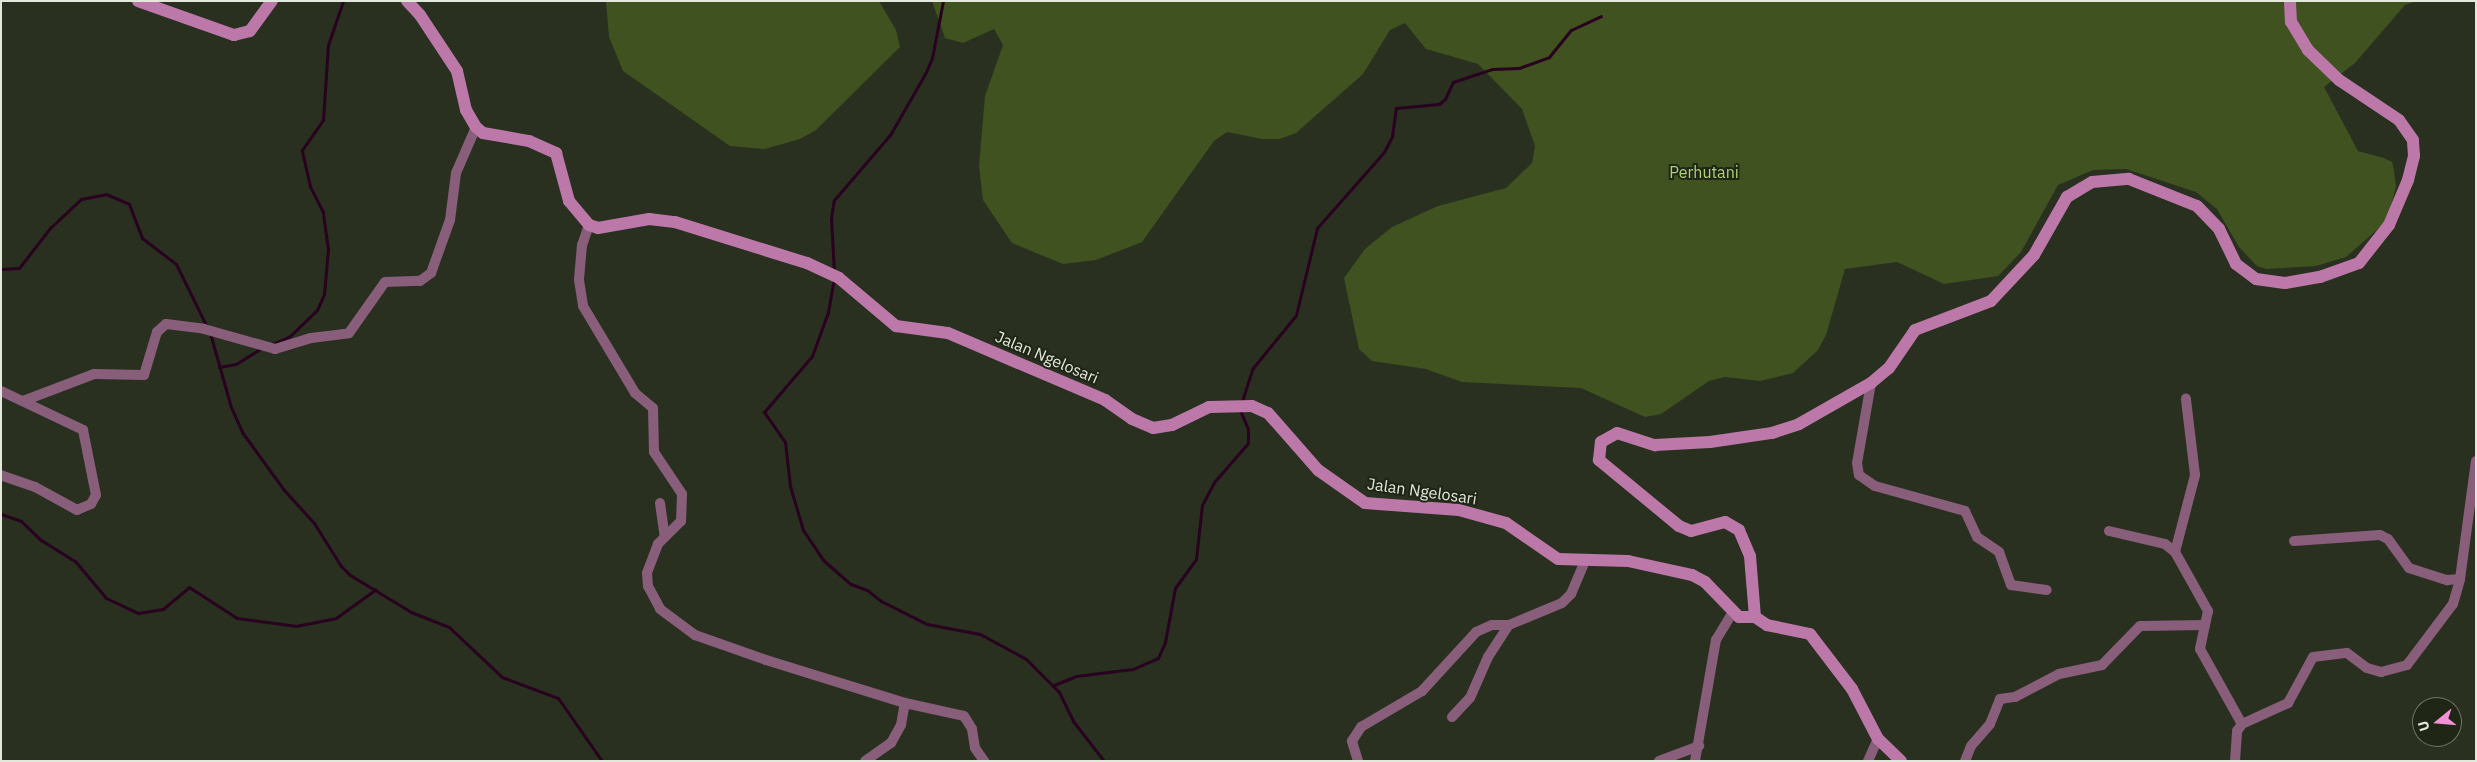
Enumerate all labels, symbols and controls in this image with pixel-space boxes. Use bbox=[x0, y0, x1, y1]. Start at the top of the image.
park label: Perhutani bbox=[1669, 162, 1739, 182]
street label: Jalan Ngelosari bbox=[992, 327, 1102, 387]
street label: Jalan Ngelosari bbox=[1366, 474, 1478, 508]
north arrow bbox=[2412, 697, 2462, 747]
text: U bbox=[2414, 719, 2434, 733]

